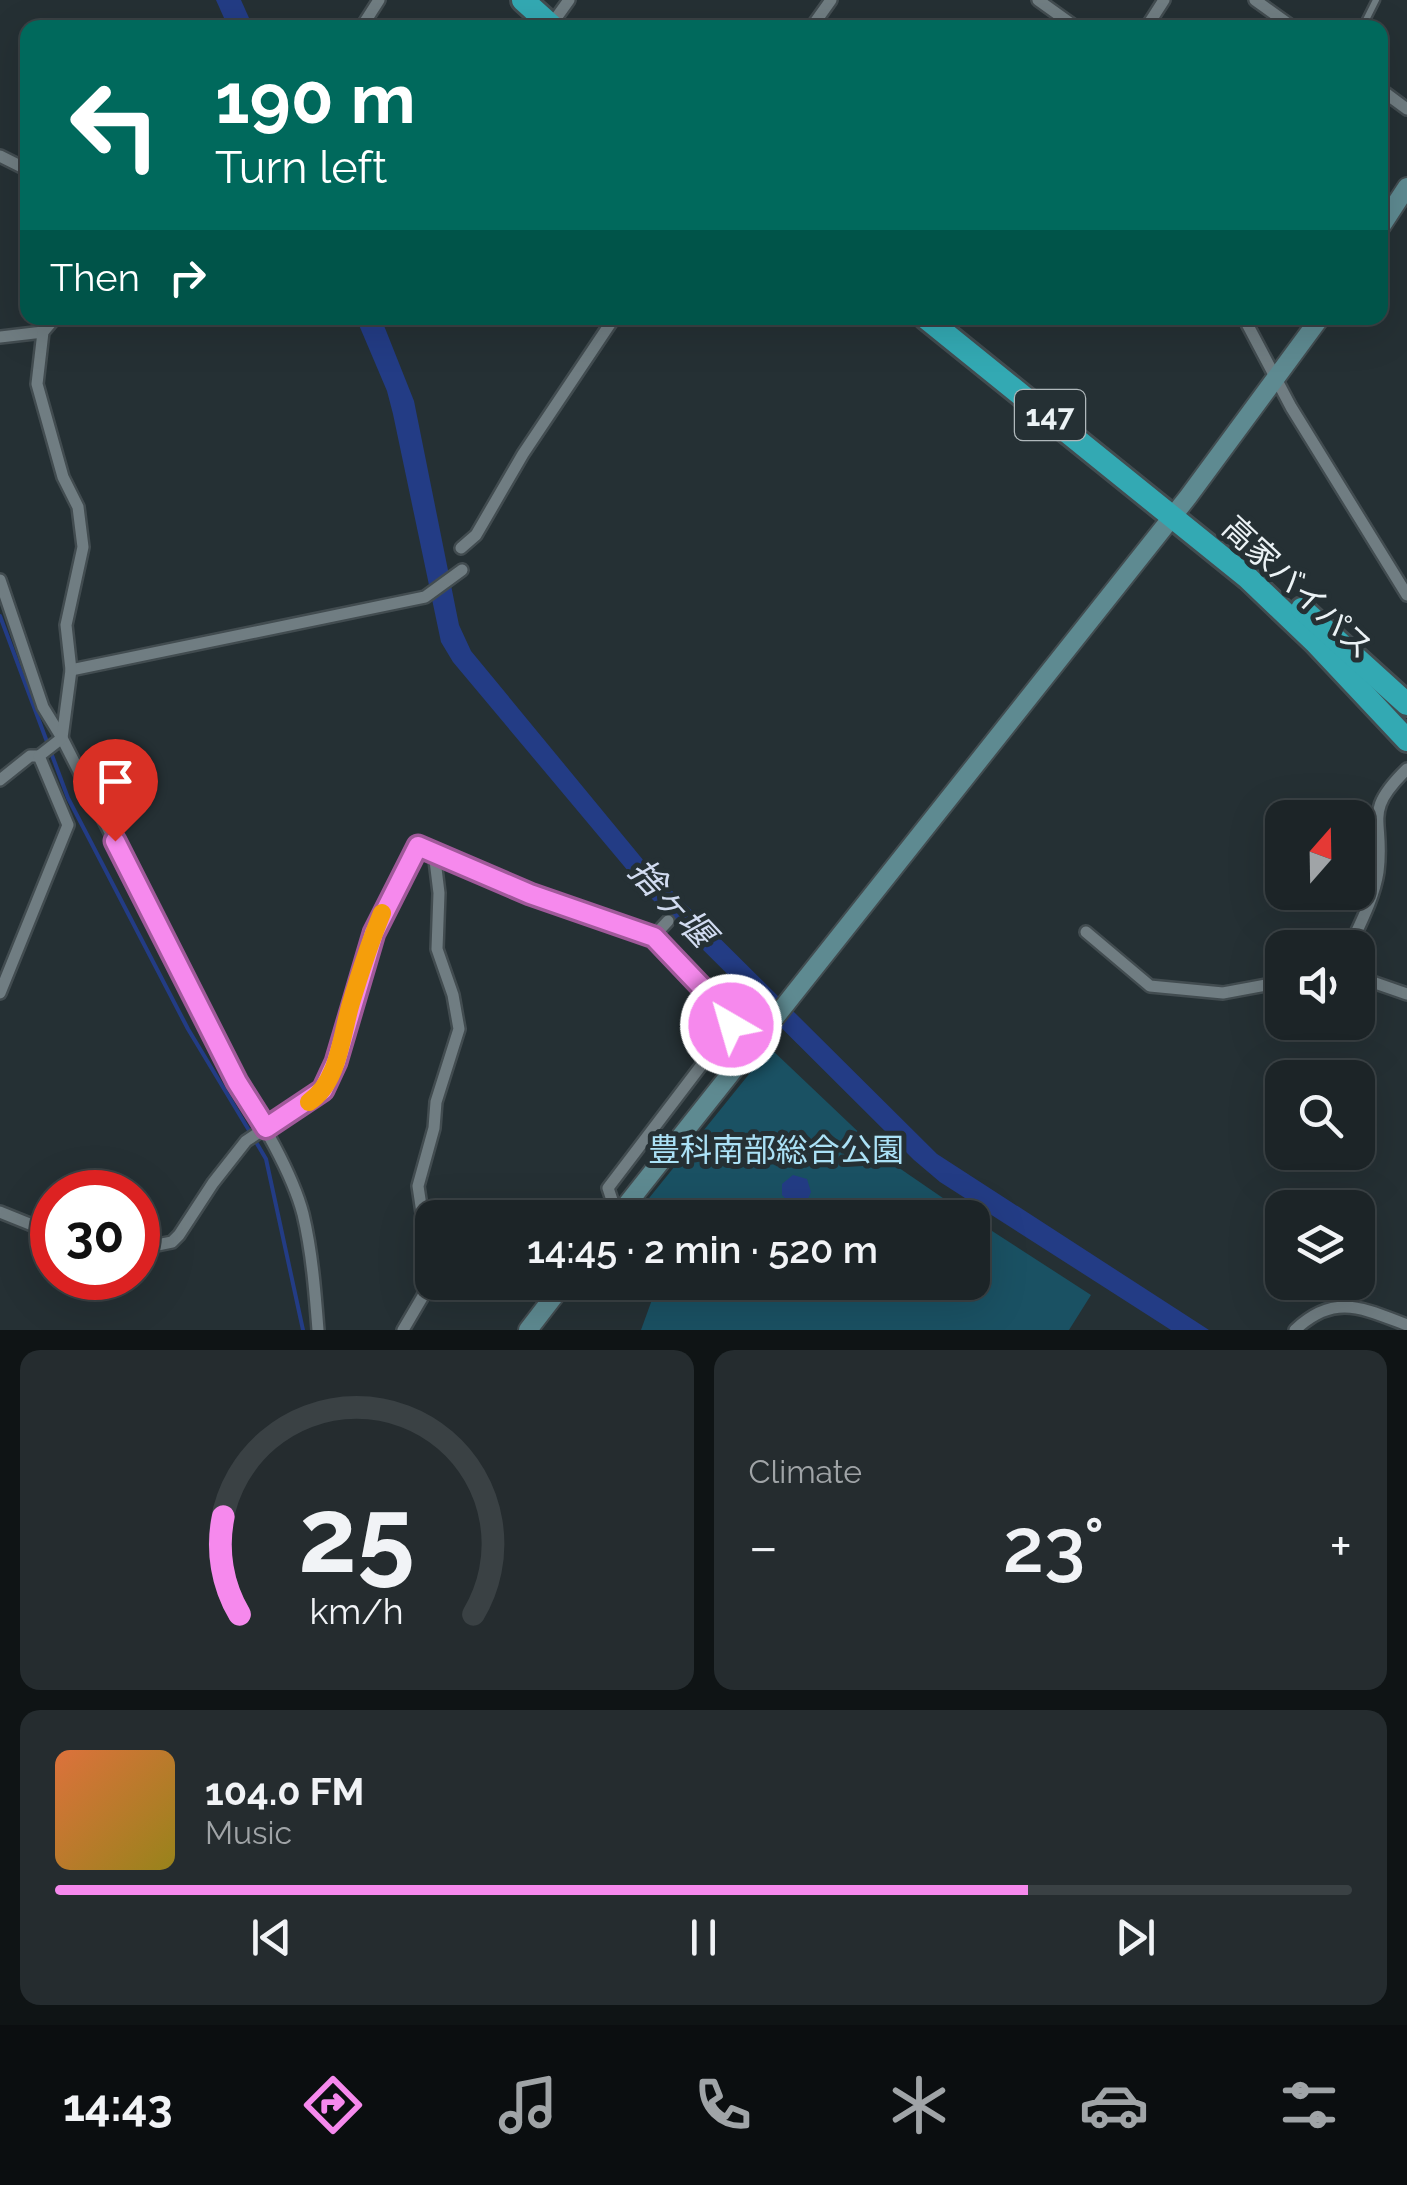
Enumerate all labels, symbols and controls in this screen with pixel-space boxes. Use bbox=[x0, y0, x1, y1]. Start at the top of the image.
text: 190 m bbox=[215, 57, 416, 139]
icon: left bbox=[50, 60, 180, 190]
text: Turn left bbox=[215, 141, 387, 194]
icon: right bbox=[160, 250, 215, 305]
text: Then bbox=[50, 255, 140, 300]
road number: 147 bbox=[1015, 390, 1085, 440]
street label: 高家バイパス bbox=[1215, 508, 1381, 666]
pin bbox=[73, 739, 158, 842]
icon: arrive bbox=[88, 754, 143, 809]
north arrow bbox=[1265, 800, 1375, 910]
map controls bbox=[1265, 800, 1375, 1300]
water label: 捨ヶ堰 bbox=[621, 850, 727, 959]
button: sound bbox=[1265, 930, 1375, 1040]
position arrow bbox=[679, 973, 783, 1077]
button: search bbox=[1265, 1060, 1375, 1170]
park label: 豊科南部総合公園 bbox=[648, 1131, 904, 1168]
speed limit sign: 30 bbox=[30, 1170, 160, 1300]
button: layers bbox=[1265, 1190, 1375, 1300]
text: 14:45 · 2 min · 520 m bbox=[527, 1227, 878, 1272]
text: Climate bbox=[749, 1453, 862, 1490]
text: 25 bbox=[299, 1474, 415, 1596]
text: 23° bbox=[1003, 1501, 1105, 1590]
text: − bbox=[749, 1514, 778, 1579]
text: + bbox=[1329, 1514, 1352, 1579]
text: km/h bbox=[310, 1590, 404, 1632]
text: 104.0 FM bbox=[205, 1769, 365, 1814]
text: Music bbox=[205, 1814, 292, 1851]
icon: previous bbox=[244, 1910, 299, 1965]
icon: pause bbox=[676, 1910, 731, 1965]
icon: next bbox=[1108, 1910, 1163, 1965]
icon: directions bbox=[298, 2070, 368, 2140]
icon: music bbox=[493, 2070, 563, 2140]
icon: phone bbox=[688, 2070, 758, 2140]
icon: climate bbox=[884, 2070, 954, 2140]
icon: car bbox=[1079, 2070, 1149, 2140]
icon: filters bbox=[1274, 2070, 1344, 2140]
text: 14:43 bbox=[63, 2079, 173, 2132]

